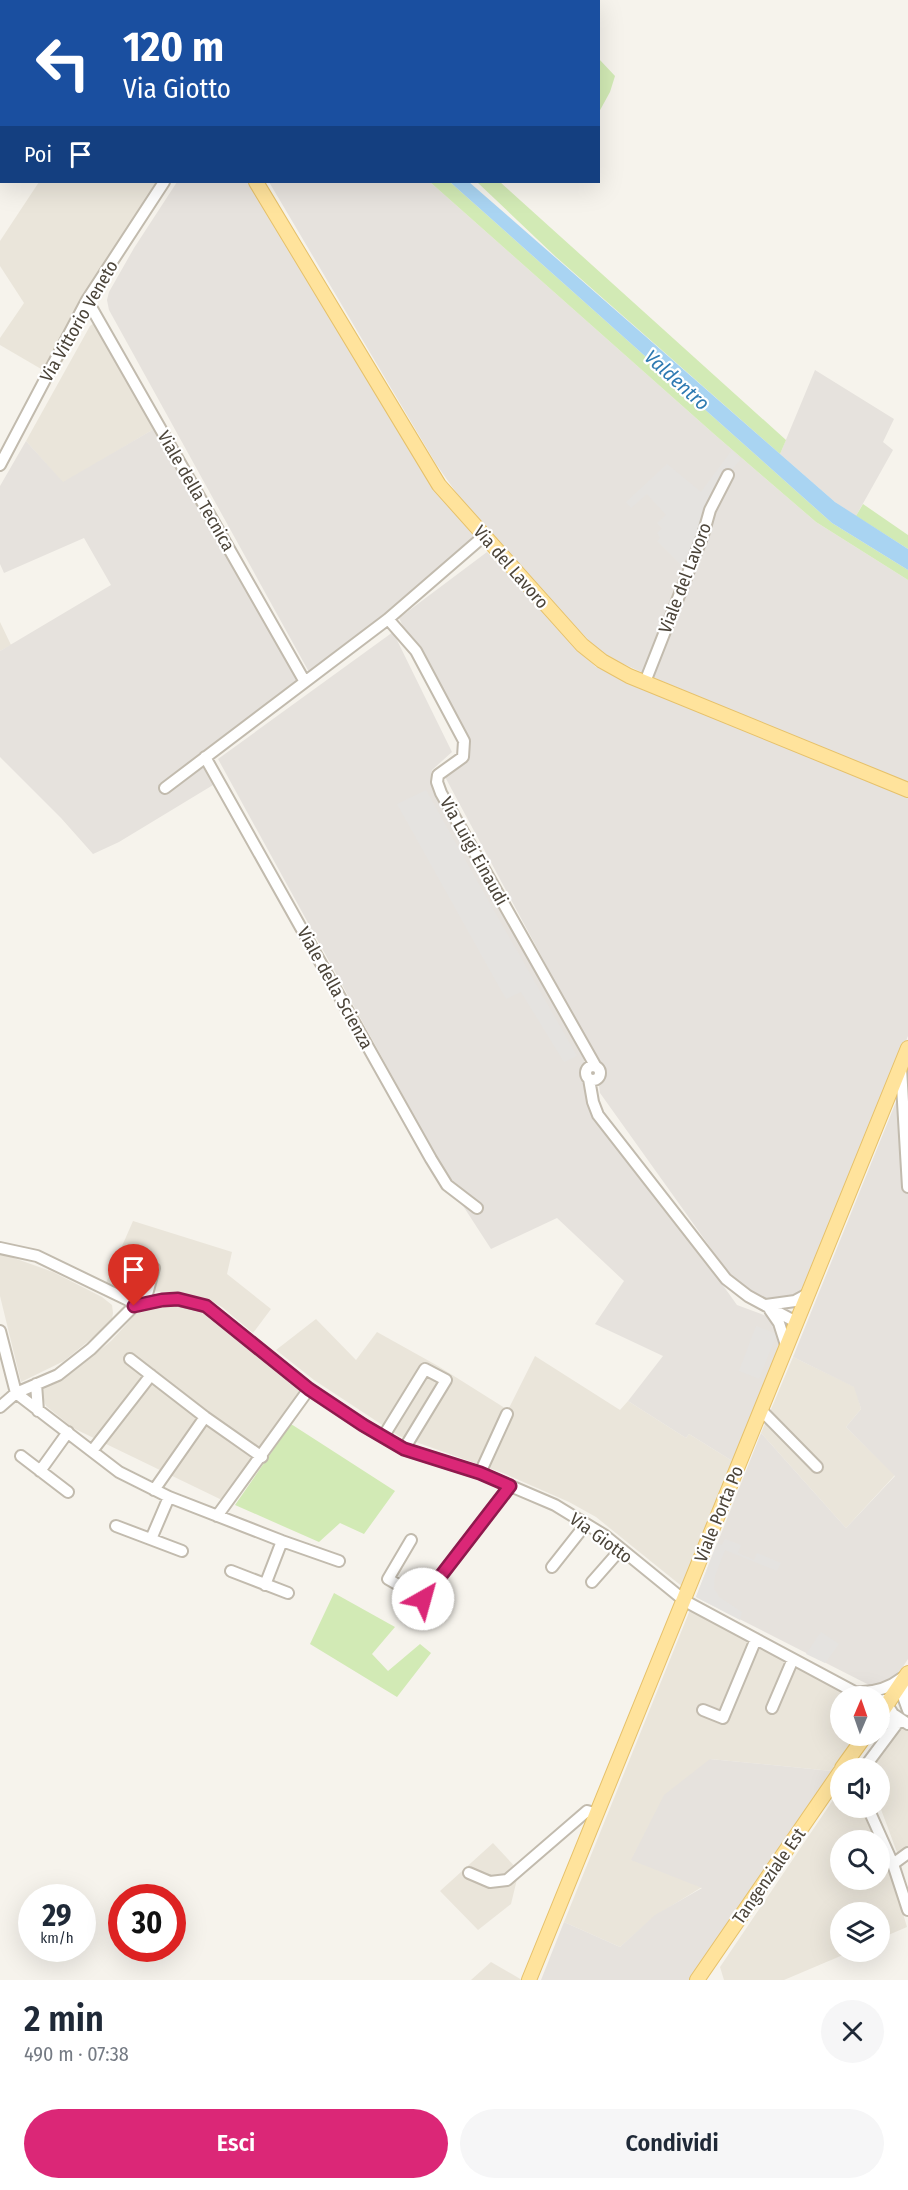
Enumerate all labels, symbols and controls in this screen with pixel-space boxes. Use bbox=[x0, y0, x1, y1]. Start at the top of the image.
text: 120 m bbox=[123, 22, 224, 72]
icon: left bbox=[24, 24, 102, 102]
text: Via Giotto bbox=[123, 73, 231, 105]
icon: arrive bbox=[64, 138, 97, 171]
text: Poi bbox=[24, 141, 52, 168]
street label: Via Vittorio Veneto bbox=[35, 256, 123, 386]
water label: Valdentro bbox=[640, 345, 714, 415]
street label: Viale della Tecnica bbox=[153, 427, 239, 555]
street label: Viale del Lavoro bbox=[654, 520, 716, 636]
street label: Via del Lavoro bbox=[469, 521, 553, 613]
street label: Via Luigi Einaudi bbox=[435, 793, 513, 909]
street label: Viale della Scienza bbox=[292, 923, 378, 1053]
pin bbox=[108, 1244, 159, 1306]
icon: arrive bbox=[117, 1253, 150, 1286]
street label: Viale Porta Po bbox=[690, 1463, 748, 1565]
street label: Via Giotto bbox=[565, 1508, 637, 1568]
position arrow bbox=[391, 1567, 455, 1631]
north arrow bbox=[830, 1686, 890, 1746]
map controls bbox=[830, 1686, 890, 1962]
button: sound bbox=[830, 1758, 890, 1818]
street label: Tangenziale Est bbox=[728, 1824, 810, 1928]
button: search bbox=[830, 1830, 890, 1890]
speed limit sign: 30 bbox=[108, 1884, 186, 1962]
text: 29 bbox=[42, 1898, 72, 1934]
button: layers bbox=[830, 1902, 890, 1962]
text: km/h bbox=[40, 1929, 74, 1947]
text: 2 min bbox=[24, 1997, 104, 2041]
button: close bbox=[821, 2000, 884, 2063]
text: 490 m · 07:38 bbox=[24, 2042, 129, 2066]
button: Esci bbox=[24, 2109, 448, 2178]
button: Condividi bbox=[460, 2109, 884, 2178]

